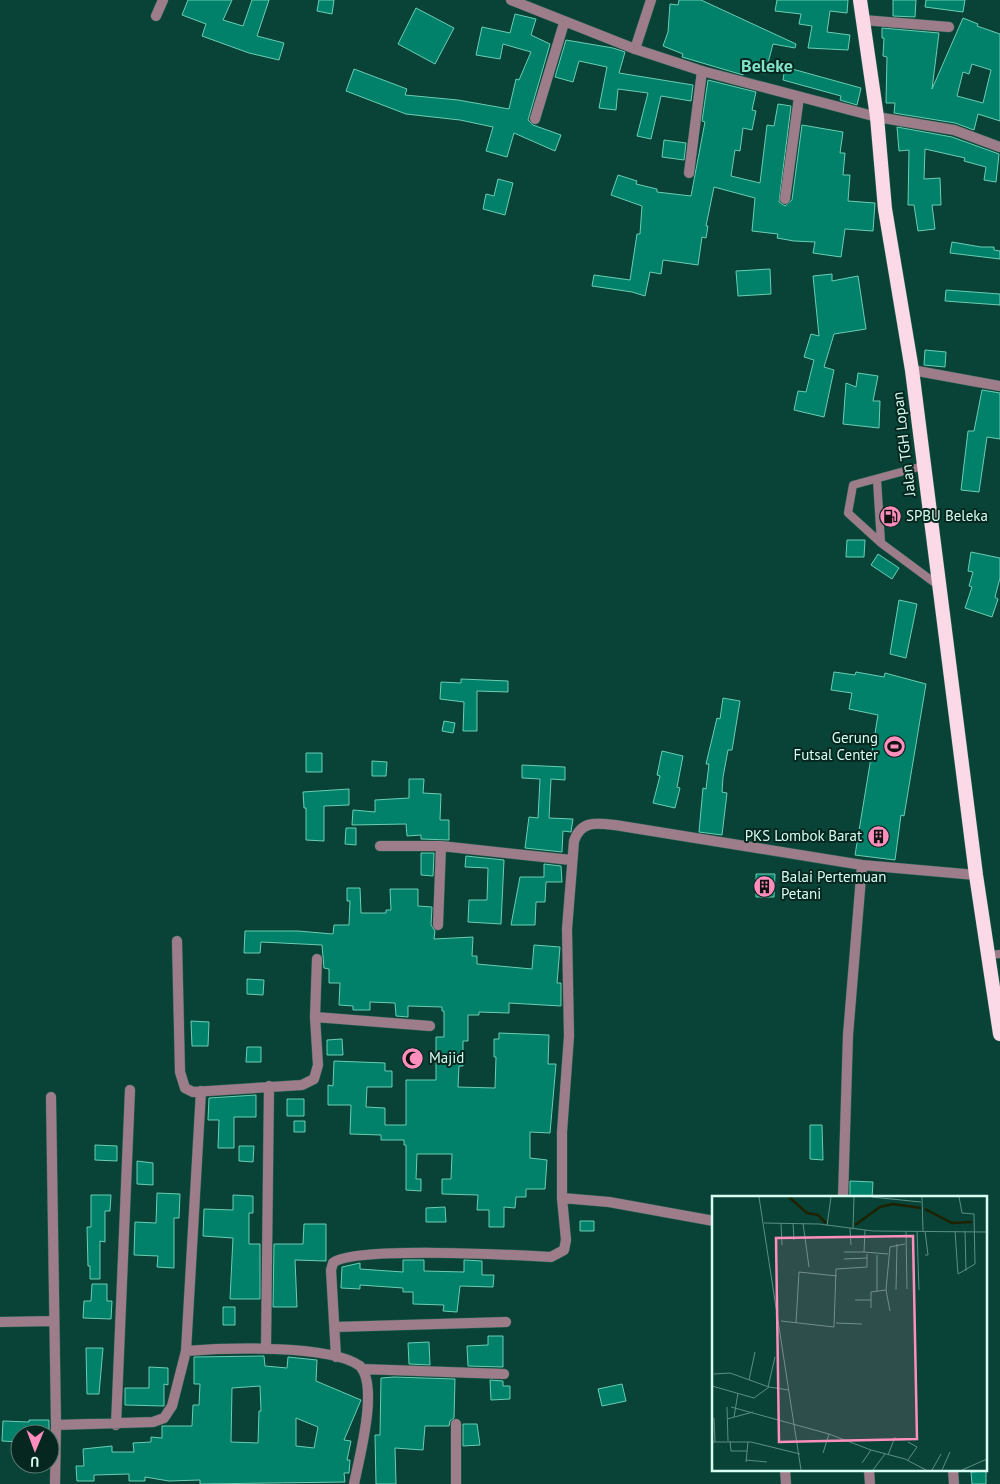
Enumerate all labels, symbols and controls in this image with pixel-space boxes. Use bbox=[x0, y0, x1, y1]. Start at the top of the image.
district label: Beleke bbox=[741, 54, 793, 77]
street label: Jalan TGH Lopan bbox=[888, 391, 919, 498]
fuel station icon: SPBU Beleka bbox=[878, 504, 902, 528]
place label: SPBU Beleka bbox=[906, 506, 988, 525]
place label: Gerung Futsal Center bbox=[793, 728, 878, 764]
sports icon: Gerung Futsal Center bbox=[882, 735, 906, 759]
building icon: PKS Lombok Barat bbox=[866, 824, 890, 848]
place label: PKS Lombok Barat bbox=[745, 826, 862, 845]
place label: Balai Pertemuan Petani bbox=[781, 867, 887, 903]
building icon: Balai Pertemuan Petani bbox=[753, 874, 777, 898]
mosque icon: Majid bbox=[401, 1046, 425, 1070]
place label: Majid bbox=[429, 1048, 464, 1067]
inset map bbox=[712, 1196, 988, 1472]
north arrow bbox=[10, 1424, 60, 1474]
text: U bbox=[30, 1453, 39, 1471]

